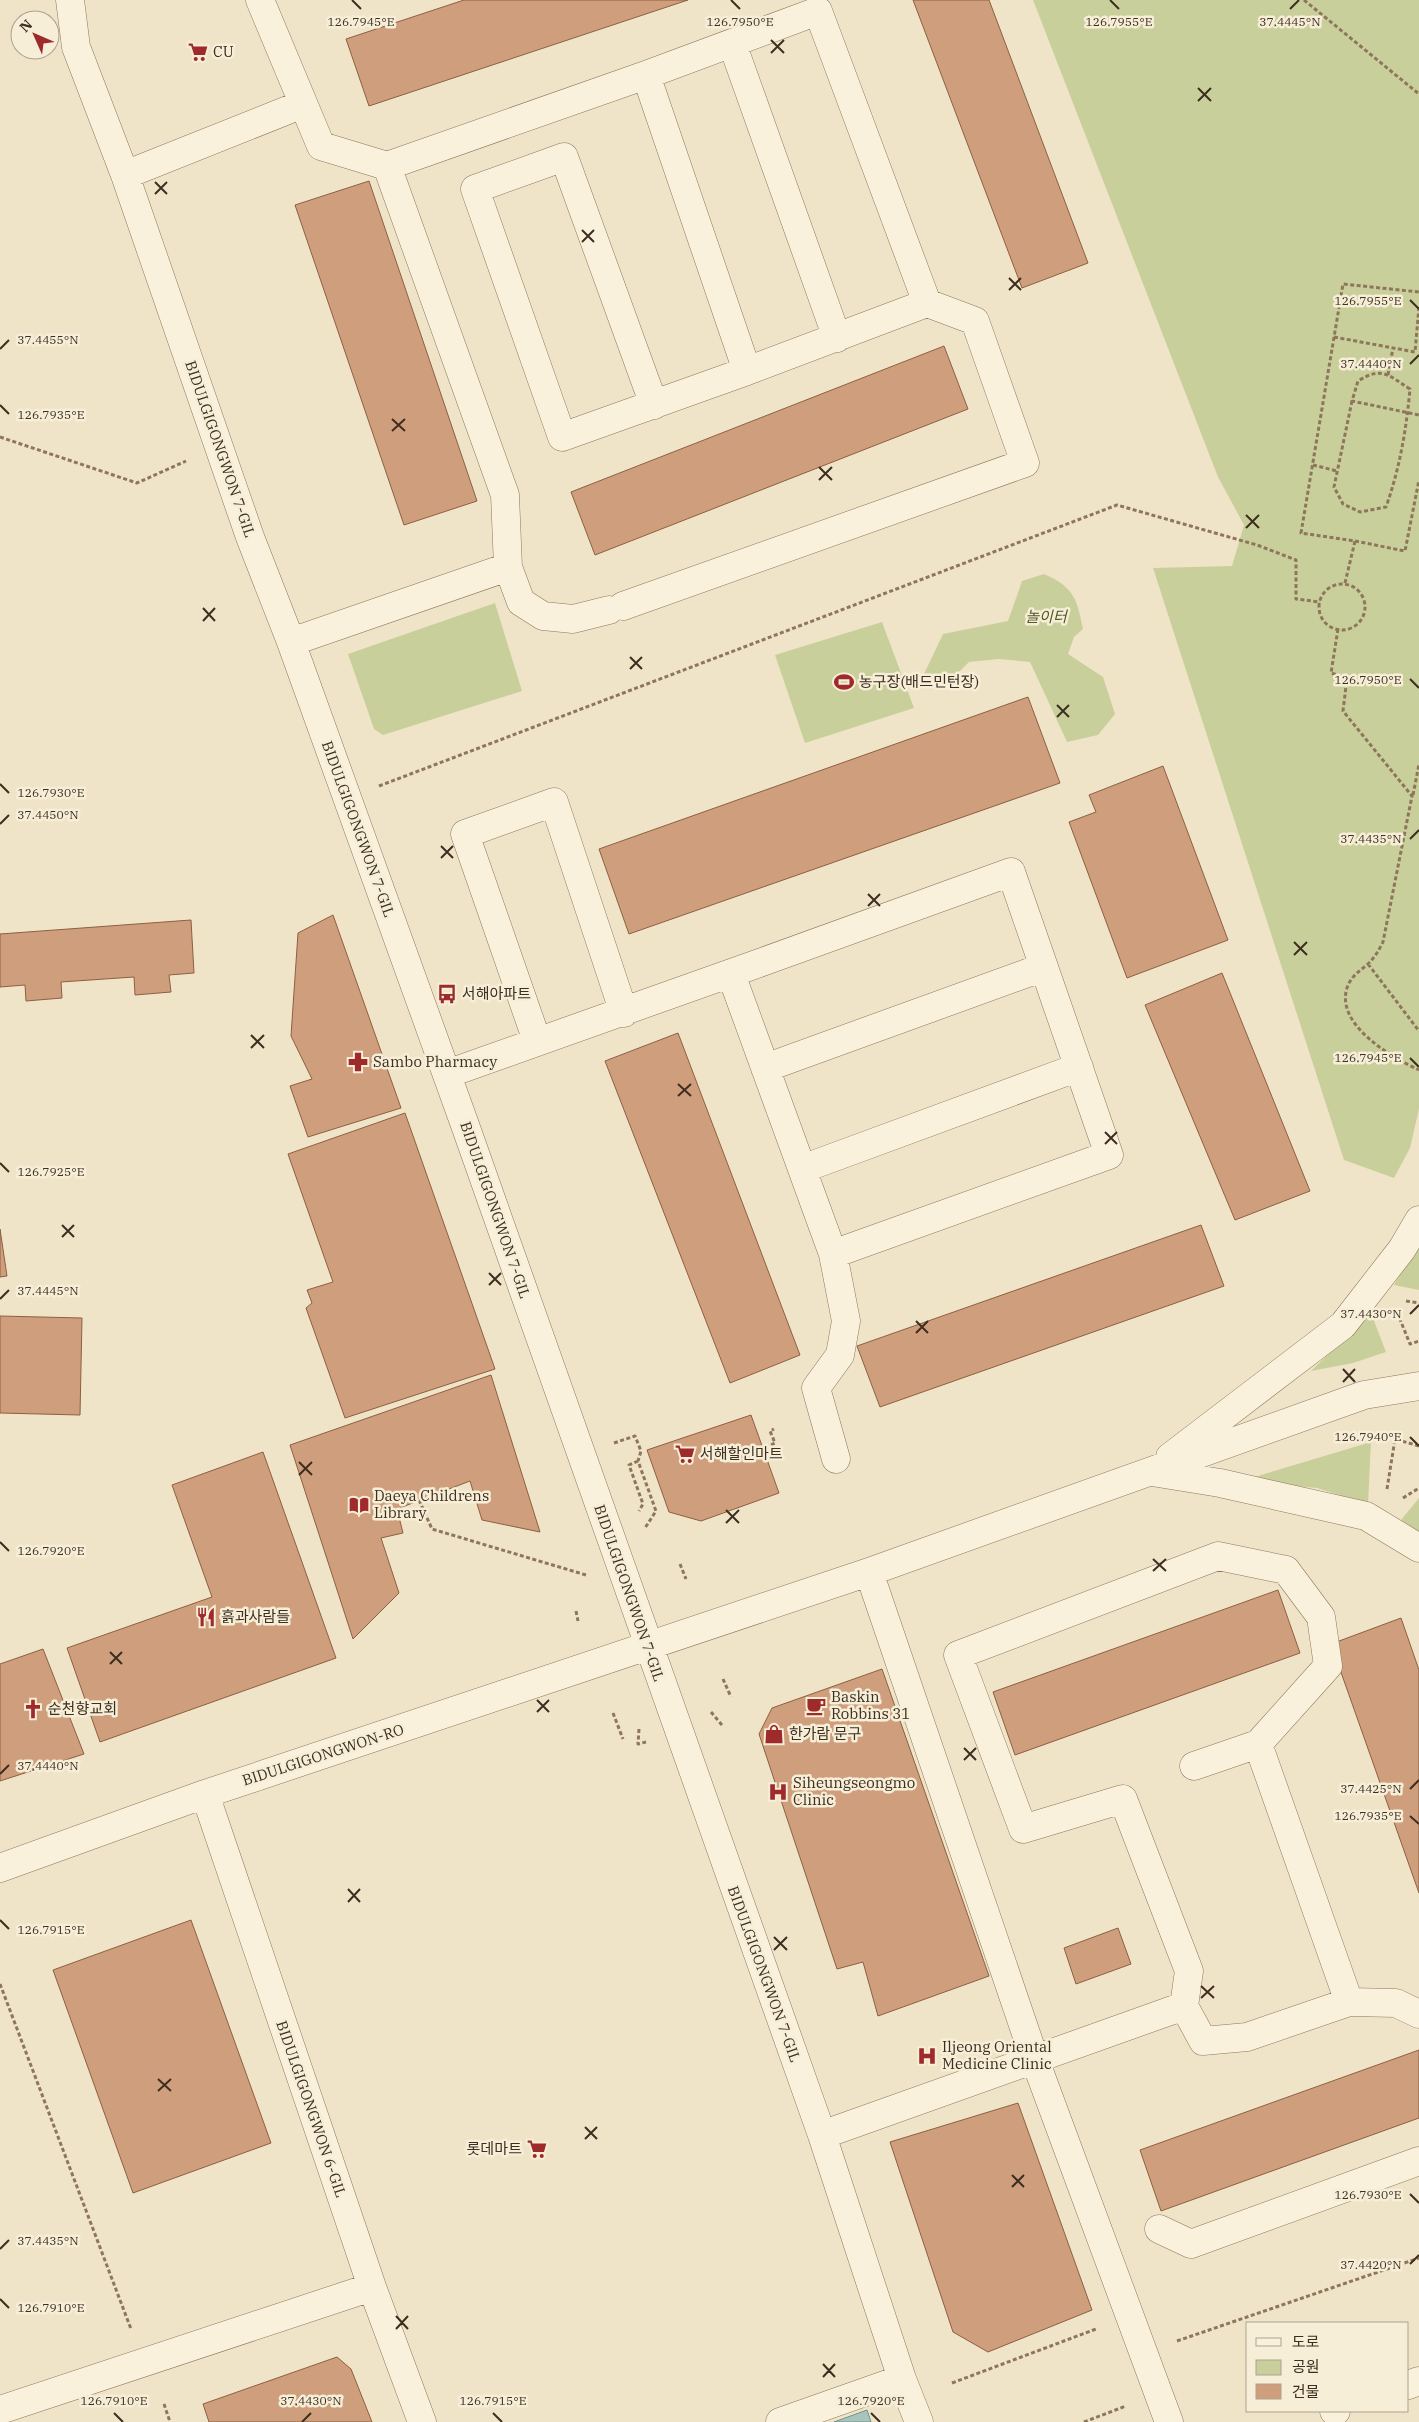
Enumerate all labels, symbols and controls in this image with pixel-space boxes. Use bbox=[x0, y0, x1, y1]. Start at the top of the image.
north arrow bbox=[10, 10, 60, 60]
text: 126.7945°E bbox=[328, 14, 394, 29]
text: 126.7950°E bbox=[707, 14, 773, 29]
text: 126.7955°E bbox=[1086, 14, 1152, 29]
text: 37.4445°N bbox=[1259, 14, 1321, 29]
text: N bbox=[16, 16, 36, 36]
supermarket icon: CU bbox=[187, 41, 209, 63]
place label: CU bbox=[213, 42, 234, 61]
text: 126.7955°E bbox=[1335, 293, 1401, 308]
text: 37.4455°N bbox=[17, 332, 79, 347]
text: 37.4440°N bbox=[1340, 356, 1402, 371]
street label: BIDULGIGONGWON 7-GIL bbox=[181, 358, 260, 540]
text: 126.7935°E bbox=[18, 407, 84, 422]
park label: 놀이터 bbox=[1025, 607, 1069, 626]
sports icon: 농구장(배드민턴장) bbox=[833, 671, 855, 693]
place label: 농구장(배드민턴장) bbox=[859, 672, 979, 691]
text: 126.7950°E bbox=[1335, 672, 1401, 687]
street label: BIDULGIGONGWON 7-GIL bbox=[318, 738, 399, 920]
text: 126.7930°E bbox=[18, 785, 84, 800]
text: 37.4450°N bbox=[17, 807, 79, 822]
text: 37.4435°N bbox=[1340, 831, 1402, 846]
bus stop icon: 서해아파트 bbox=[436, 983, 458, 1005]
place label: 서해아파트 bbox=[462, 984, 531, 1003]
text: 126.7945°E bbox=[1335, 1050, 1401, 1065]
pharmacy icon: Sambo Pharmacy bbox=[347, 1051, 369, 1073]
place label: Sambo Pharmacy bbox=[373, 1052, 497, 1071]
street label: BIDULGIGONGWON 7-GIL bbox=[456, 1119, 535, 1301]
text: 126.7925°E bbox=[18, 1164, 84, 1179]
text: 37.4445°N bbox=[17, 1283, 79, 1298]
text: 37.4430°N bbox=[1340, 1306, 1402, 1321]
text: 126.7940°E bbox=[1335, 1429, 1401, 1444]
supermarket icon: 서해할인마트 bbox=[674, 1443, 696, 1465]
place label: 서해할인마트 bbox=[700, 1444, 783, 1463]
place label: Daeya Childrens Library bbox=[374, 1486, 489, 1522]
library icon: Daeya Childrens Library bbox=[348, 1494, 370, 1516]
street label: BIDULGIGONGWON 7-GIL bbox=[590, 1502, 669, 1684]
text: 126.7920°E bbox=[18, 1543, 84, 1558]
restaurant icon: 흙과사람들 bbox=[195, 1606, 217, 1628]
place label: 흙과사람들 bbox=[221, 1607, 290, 1626]
place label: Baskin Robbins 31 bbox=[831, 1687, 910, 1723]
cafe icon: Baskin Robbins 31 bbox=[805, 1695, 827, 1717]
church icon: 순천향교회 bbox=[22, 1698, 44, 1720]
place label: 순천향교회 bbox=[48, 1699, 117, 1718]
street label: BIDULGIGONGWON-RO bbox=[240, 1719, 406, 1790]
shop icon: 한가람 문구 bbox=[763, 1723, 785, 1745]
place label: 한가람 문구 bbox=[789, 1724, 861, 1743]
text: 37.4440°N bbox=[17, 1758, 79, 1773]
place label: Siheungseongmo Clinic bbox=[793, 1773, 915, 1809]
hospital icon: Siheungseongmo Clinic bbox=[767, 1781, 789, 1803]
text: 37.4425°N bbox=[1340, 1781, 1402, 1796]
text: 126.7935°E bbox=[1335, 1808, 1401, 1823]
street label: BIDULGIGONGWON 7-GIL bbox=[724, 1883, 805, 2065]
text: 126.7915°E bbox=[18, 1922, 84, 1937]
street label: BIDULGIGONGWON 6-GIL bbox=[272, 2018, 351, 2200]
place label: Iljeong Oriental Medicine Clinic bbox=[942, 2037, 1052, 2073]
hospital icon: Iljeong Oriental Medicine Clinic bbox=[916, 2045, 938, 2067]
supermarket icon: 롯데마트 bbox=[526, 2138, 548, 2160]
place label: 롯데마트 bbox=[467, 2139, 522, 2158]
text: 126.7930°E bbox=[1335, 2187, 1401, 2202]
text: 37.4435°N bbox=[17, 2233, 79, 2248]
text: 37.4420°N bbox=[1340, 2257, 1402, 2272]
text: 126.7910°E bbox=[18, 2300, 84, 2315]
legend bbox=[1246, 2322, 1409, 2412]
text: 도로 bbox=[1292, 2332, 1320, 2351]
text: 공원 bbox=[1292, 2357, 1320, 2376]
text: 건물 bbox=[1292, 2382, 1320, 2401]
text: 126.7910°E bbox=[81, 2393, 147, 2408]
text: 37.4430°N bbox=[280, 2393, 342, 2408]
text: 126.7915°E bbox=[460, 2393, 526, 2408]
text: 126.7920°E bbox=[838, 2393, 904, 2408]

